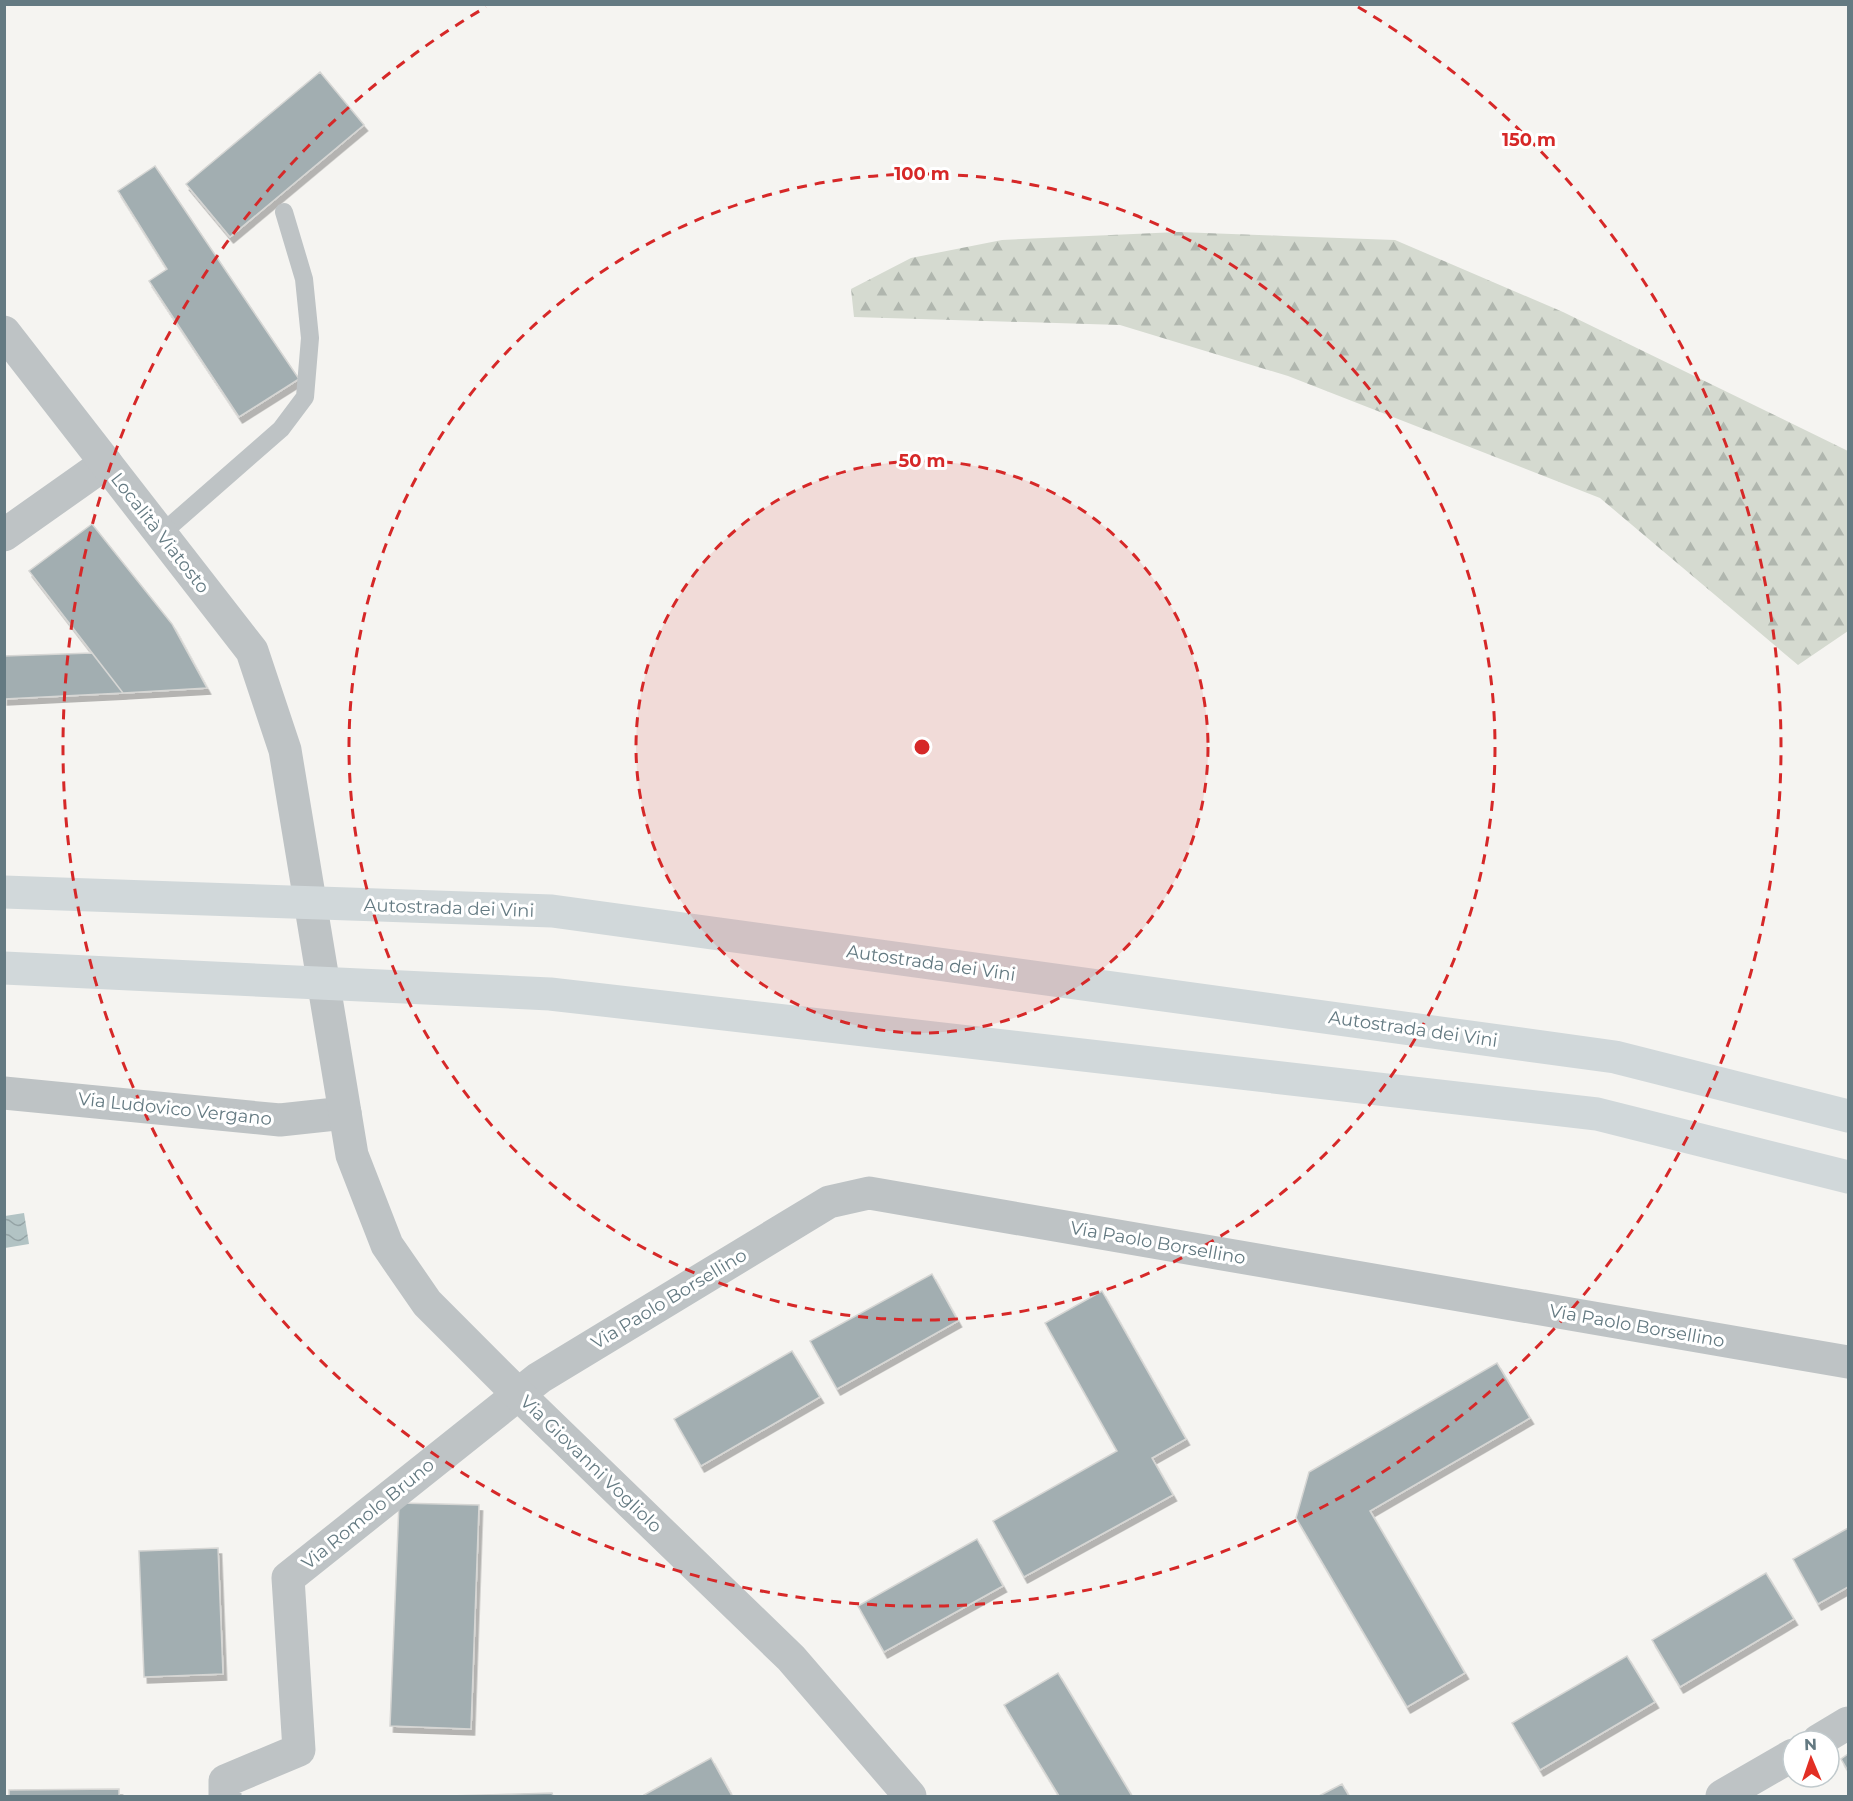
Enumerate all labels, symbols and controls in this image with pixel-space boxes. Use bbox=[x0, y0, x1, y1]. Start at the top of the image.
text: 150 m bbox=[1502, 129, 1556, 151]
text: 100 m bbox=[894, 163, 950, 185]
text: 50 m bbox=[899, 450, 945, 472]
street label: Località Viatosto bbox=[106, 468, 214, 598]
centre of rings bbox=[912, 737, 932, 757]
street label: Autostrada dei Vini bbox=[363, 894, 535, 922]
street label: Autostrada dei Vini bbox=[845, 940, 1017, 986]
street label: Autostrada dei Vini bbox=[1327, 1006, 1499, 1052]
street label: Via Ludovico Vergano bbox=[77, 1088, 273, 1130]
street label: Via Paolo Borsellino bbox=[1069, 1217, 1247, 1269]
street label: Via Paolo Borsellino bbox=[587, 1244, 751, 1354]
street label: Via Paolo Borsellino bbox=[1548, 1300, 1726, 1352]
street label: Via Giovanni Vogliolo bbox=[516, 1391, 666, 1537]
street label: Via Romolo Bruno bbox=[297, 1454, 439, 1574]
north arrow bbox=[1781, 1729, 1841, 1789]
text: N bbox=[1804, 1735, 1817, 1754]

